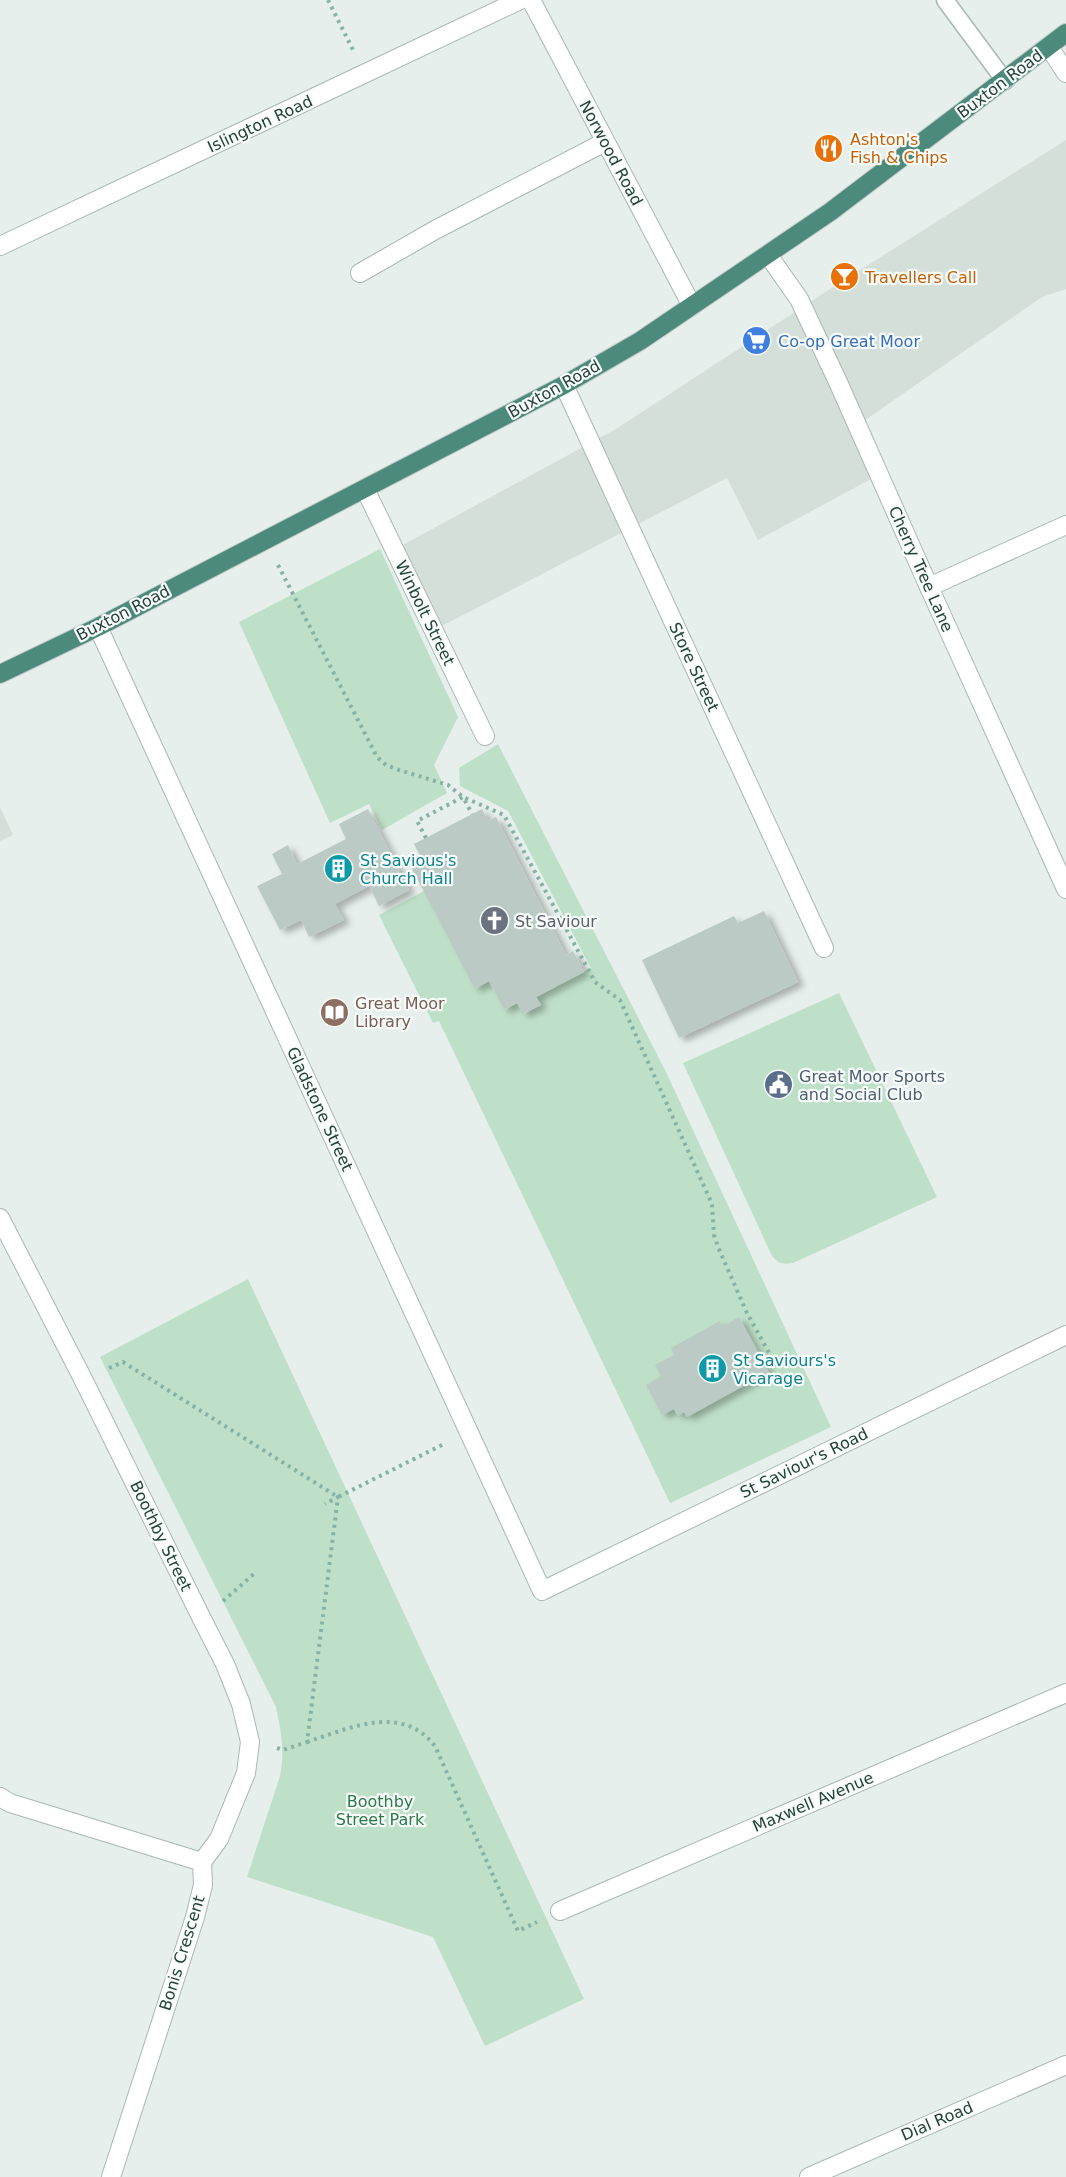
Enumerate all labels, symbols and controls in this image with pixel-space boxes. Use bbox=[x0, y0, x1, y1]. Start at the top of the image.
street label: Buxton Road bbox=[954, 46, 1046, 122]
street label: Islington Road bbox=[204, 91, 316, 157]
street label: Norwood Road bbox=[575, 97, 647, 209]
place label: Ashton's Fish & Chips bbox=[850, 130, 948, 167]
restaurant icon: Ashton's Fish & Chips bbox=[813, 132, 845, 164]
bar icon: Travellers Call bbox=[828, 261, 860, 293]
place label: Travellers Call bbox=[864, 268, 977, 287]
supermarket icon: Co-op Great Moor bbox=[741, 325, 773, 357]
place label: Co-op Great Moor bbox=[778, 332, 920, 351]
street label: Buxton Road bbox=[505, 356, 603, 422]
street label: Cherry Tree Lane bbox=[885, 503, 957, 635]
street label: Winbolt Street bbox=[391, 557, 459, 669]
street label: Buxton Road bbox=[73, 581, 173, 645]
street label: Store Street bbox=[665, 619, 723, 715]
place label: St Savious's Church Hall bbox=[360, 851, 456, 888]
building icon: St Savious's Church Hall bbox=[323, 853, 355, 885]
church icon: St Saviour bbox=[478, 905, 510, 937]
place label: St Saviour bbox=[515, 912, 597, 931]
place label: Great Moor Library bbox=[355, 994, 445, 1031]
library icon: Great Moor Library bbox=[318, 996, 350, 1028]
street label: Gladstone Street bbox=[283, 1044, 357, 1174]
place label: Great Moor Sports and Social Club bbox=[799, 1067, 945, 1104]
public building icon: Great Moor Sports and Social Club bbox=[762, 1069, 794, 1101]
place label: St Saviours's Vicarage bbox=[733, 1351, 836, 1388]
building icon: St Saviours's Vicarage bbox=[696, 1353, 728, 1385]
street label: St Saviour's Road bbox=[737, 1424, 871, 1502]
street label: Boothby Street bbox=[126, 1478, 196, 1594]
street label: Maxwell Avenue bbox=[750, 1768, 876, 1836]
park label: Boothby Street Park bbox=[336, 1792, 425, 1829]
street label: Bonis Crescent bbox=[155, 1893, 209, 2013]
street label: Dial Road bbox=[898, 2097, 976, 2145]

